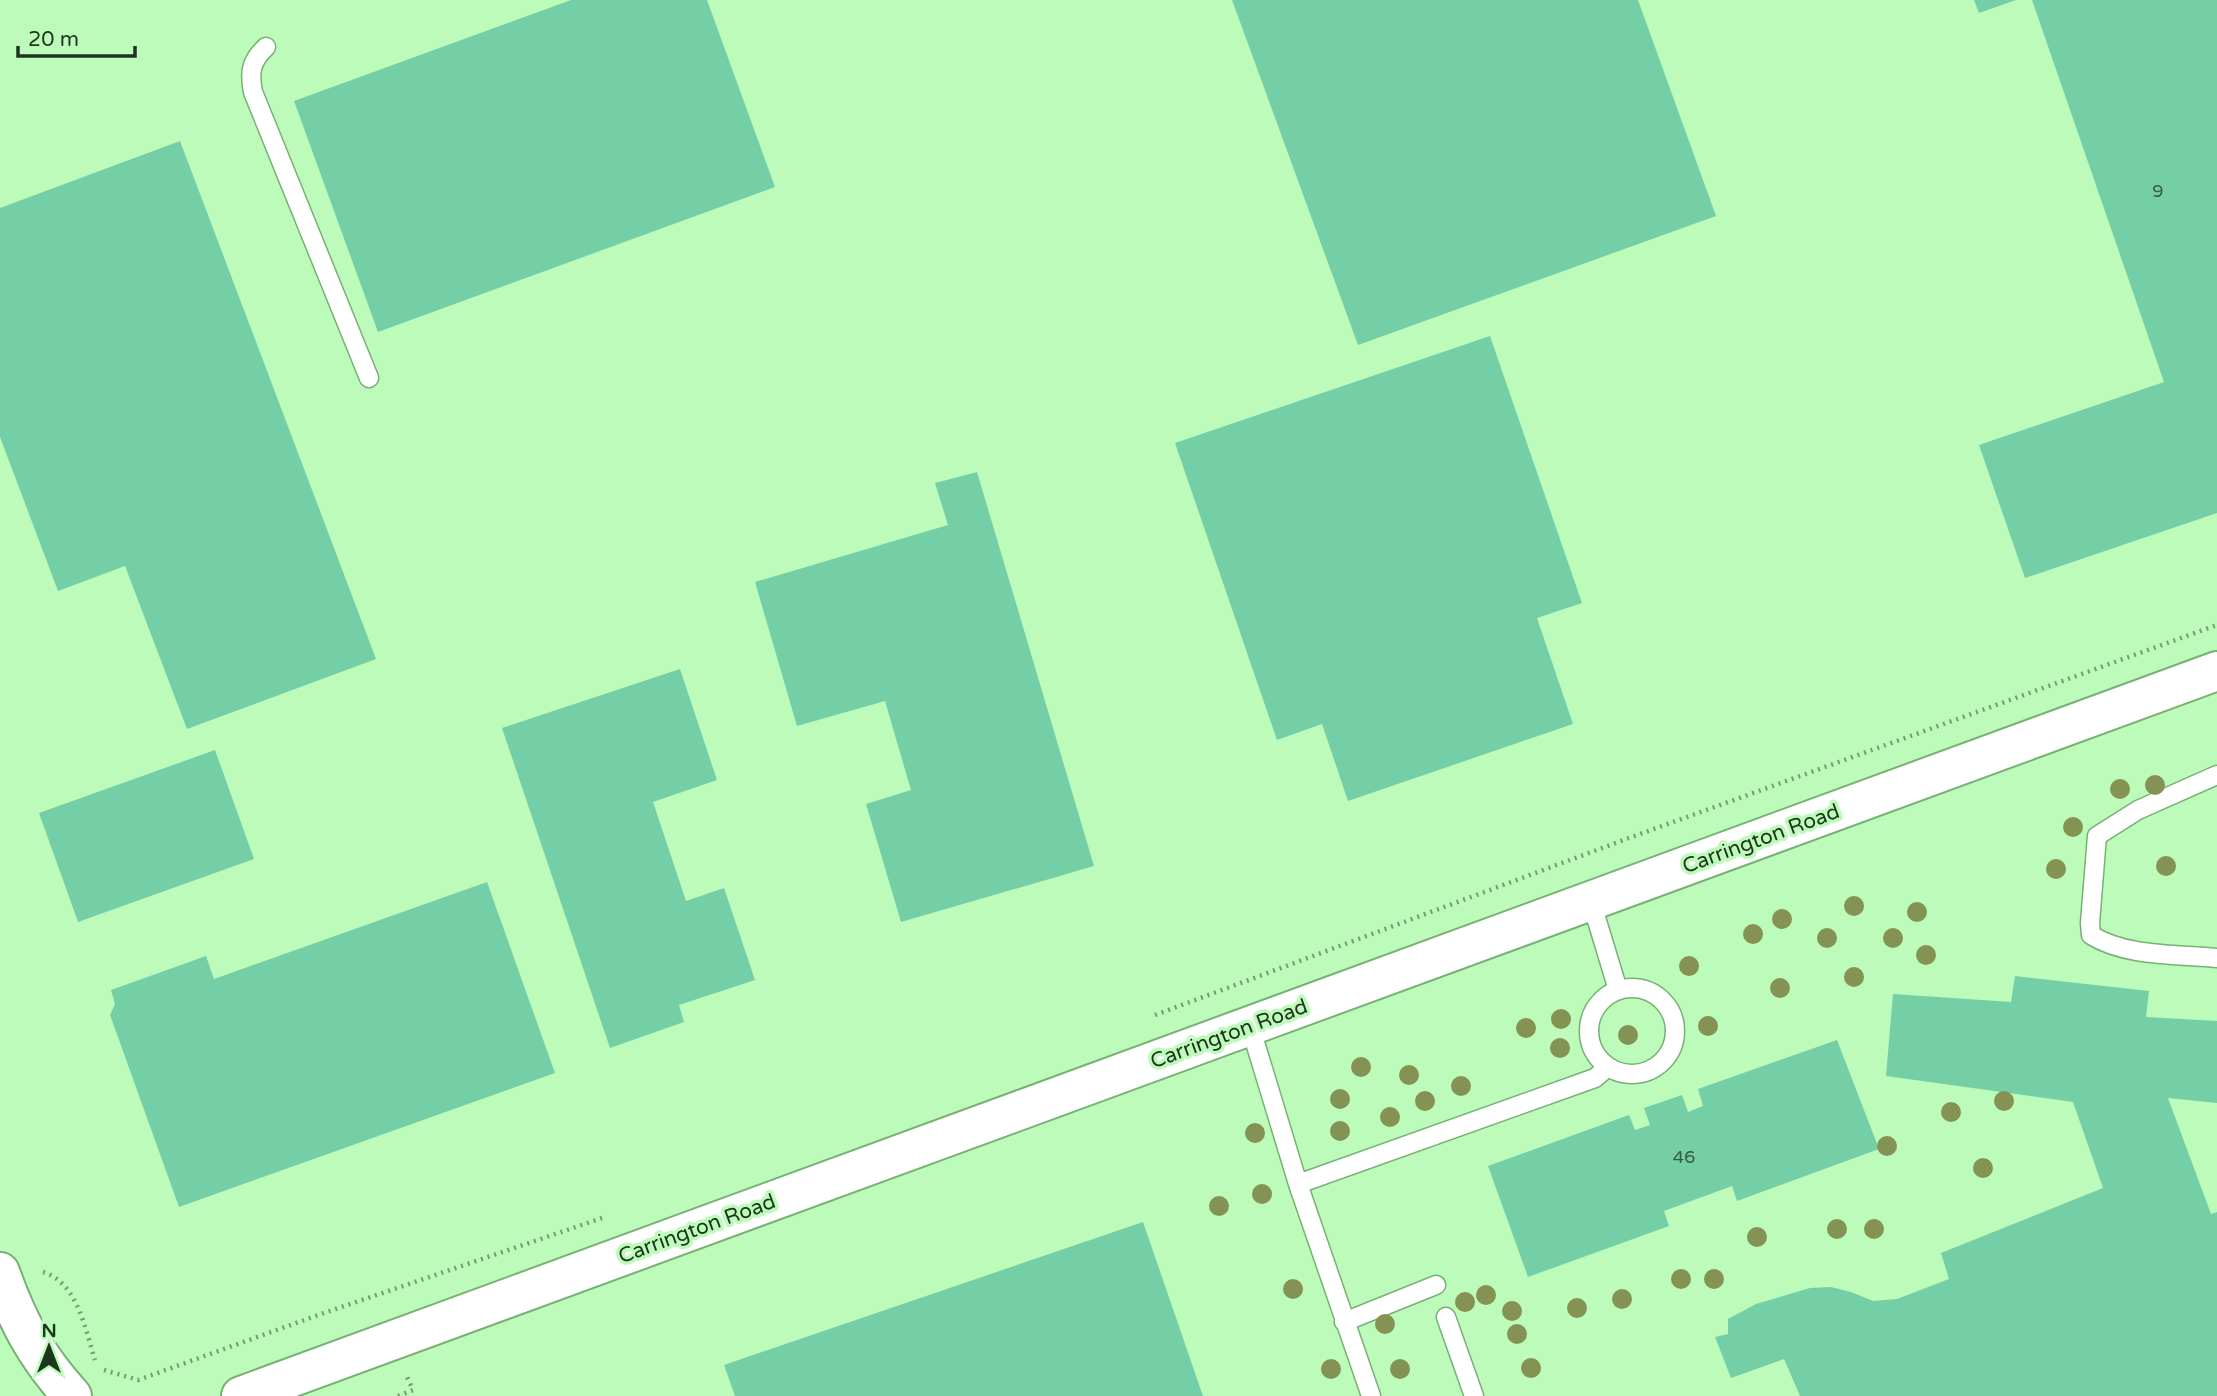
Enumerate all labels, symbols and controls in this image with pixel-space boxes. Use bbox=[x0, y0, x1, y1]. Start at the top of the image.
scale bar bbox=[18, 14, 135, 58]
text: 20 m bbox=[28, 27, 79, 52]
house number: 9 bbox=[2152, 180, 2164, 202]
street label: Carrington Road bbox=[1679, 799, 1843, 879]
street label: Carrington Road bbox=[1147, 994, 1311, 1074]
house number: 46 bbox=[1673, 1146, 1695, 1168]
street label: Carrington Road bbox=[615, 1189, 779, 1269]
north arrow bbox=[14, 1312, 84, 1382]
text: N bbox=[41, 1320, 57, 1342]

